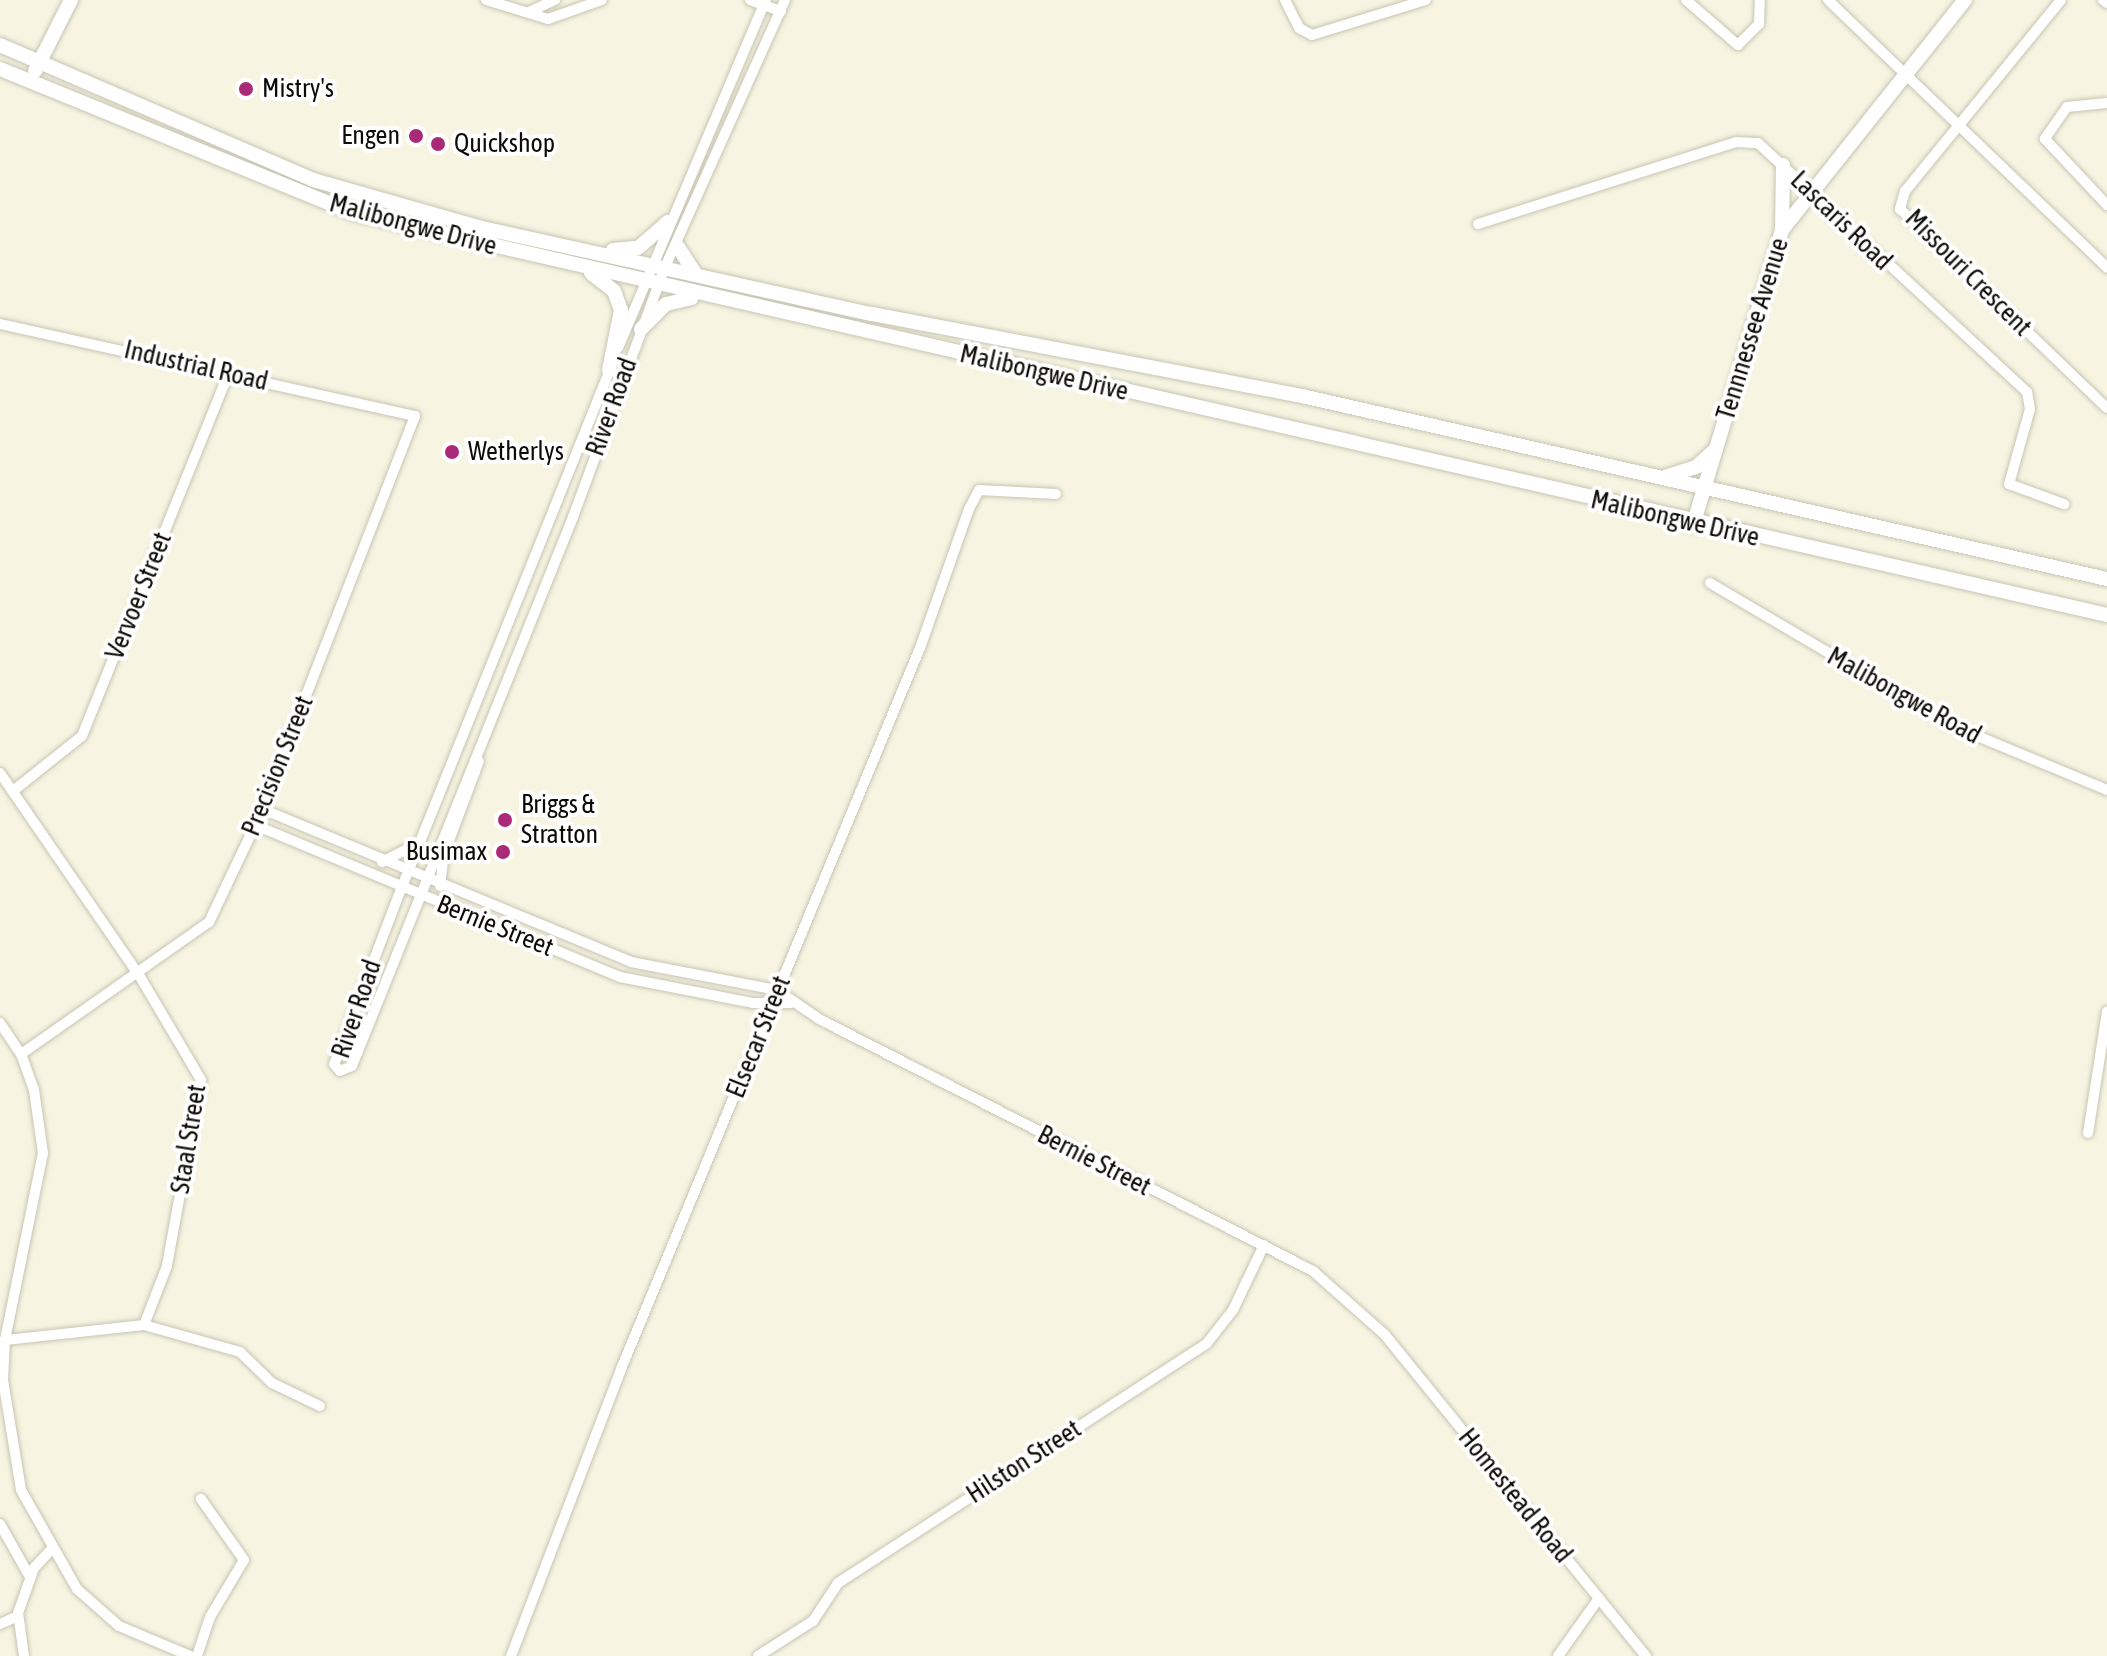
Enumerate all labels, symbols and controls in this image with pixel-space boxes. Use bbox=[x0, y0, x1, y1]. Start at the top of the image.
place label: Mistry's bbox=[262, 73, 334, 105]
marker: Mistry's bbox=[237, 80, 255, 98]
place label: Engen bbox=[341, 120, 400, 152]
marker: Engen bbox=[407, 127, 425, 145]
place label: Quickshop bbox=[454, 128, 555, 160]
marker: Quickshop bbox=[429, 135, 447, 153]
street label: Lascaris Road bbox=[1784, 165, 1898, 277]
street label: Malibongwe Drive bbox=[326, 188, 500, 262]
street label: Missouri Crescent bbox=[1898, 203, 2038, 343]
street label: Tennnessee Avenue bbox=[1711, 234, 1795, 424]
street label: Industrial Road bbox=[121, 334, 271, 398]
street label: Malibongwe Drive bbox=[957, 338, 1131, 408]
street label: River Road bbox=[580, 354, 644, 460]
place label: Wetherlys bbox=[468, 436, 564, 468]
marker: Wetherlys bbox=[443, 443, 461, 461]
street label: Malibongwe Drive bbox=[1588, 484, 1762, 554]
street label: Vervoer Street bbox=[99, 528, 179, 664]
street label: Malibongwe Road bbox=[1822, 641, 1986, 751]
street label: Precision Street bbox=[236, 691, 320, 841]
place label: Briggs & Stratton bbox=[521, 789, 598, 850]
marker: Briggs & Stratton bbox=[496, 811, 514, 829]
place label: Busimax bbox=[406, 836, 487, 868]
marker: Busimax bbox=[494, 843, 512, 861]
street label: Bernie Street bbox=[432, 889, 558, 963]
street label: River Road bbox=[326, 956, 388, 1062]
street label: Elsecar Street bbox=[720, 971, 798, 1103]
street label: Staal Street bbox=[165, 1082, 213, 1196]
street label: Bernie Street bbox=[1032, 1119, 1156, 1203]
street label: Hilston Street bbox=[961, 1414, 1087, 1510]
street label: Homestead Road bbox=[1451, 1423, 1579, 1569]

